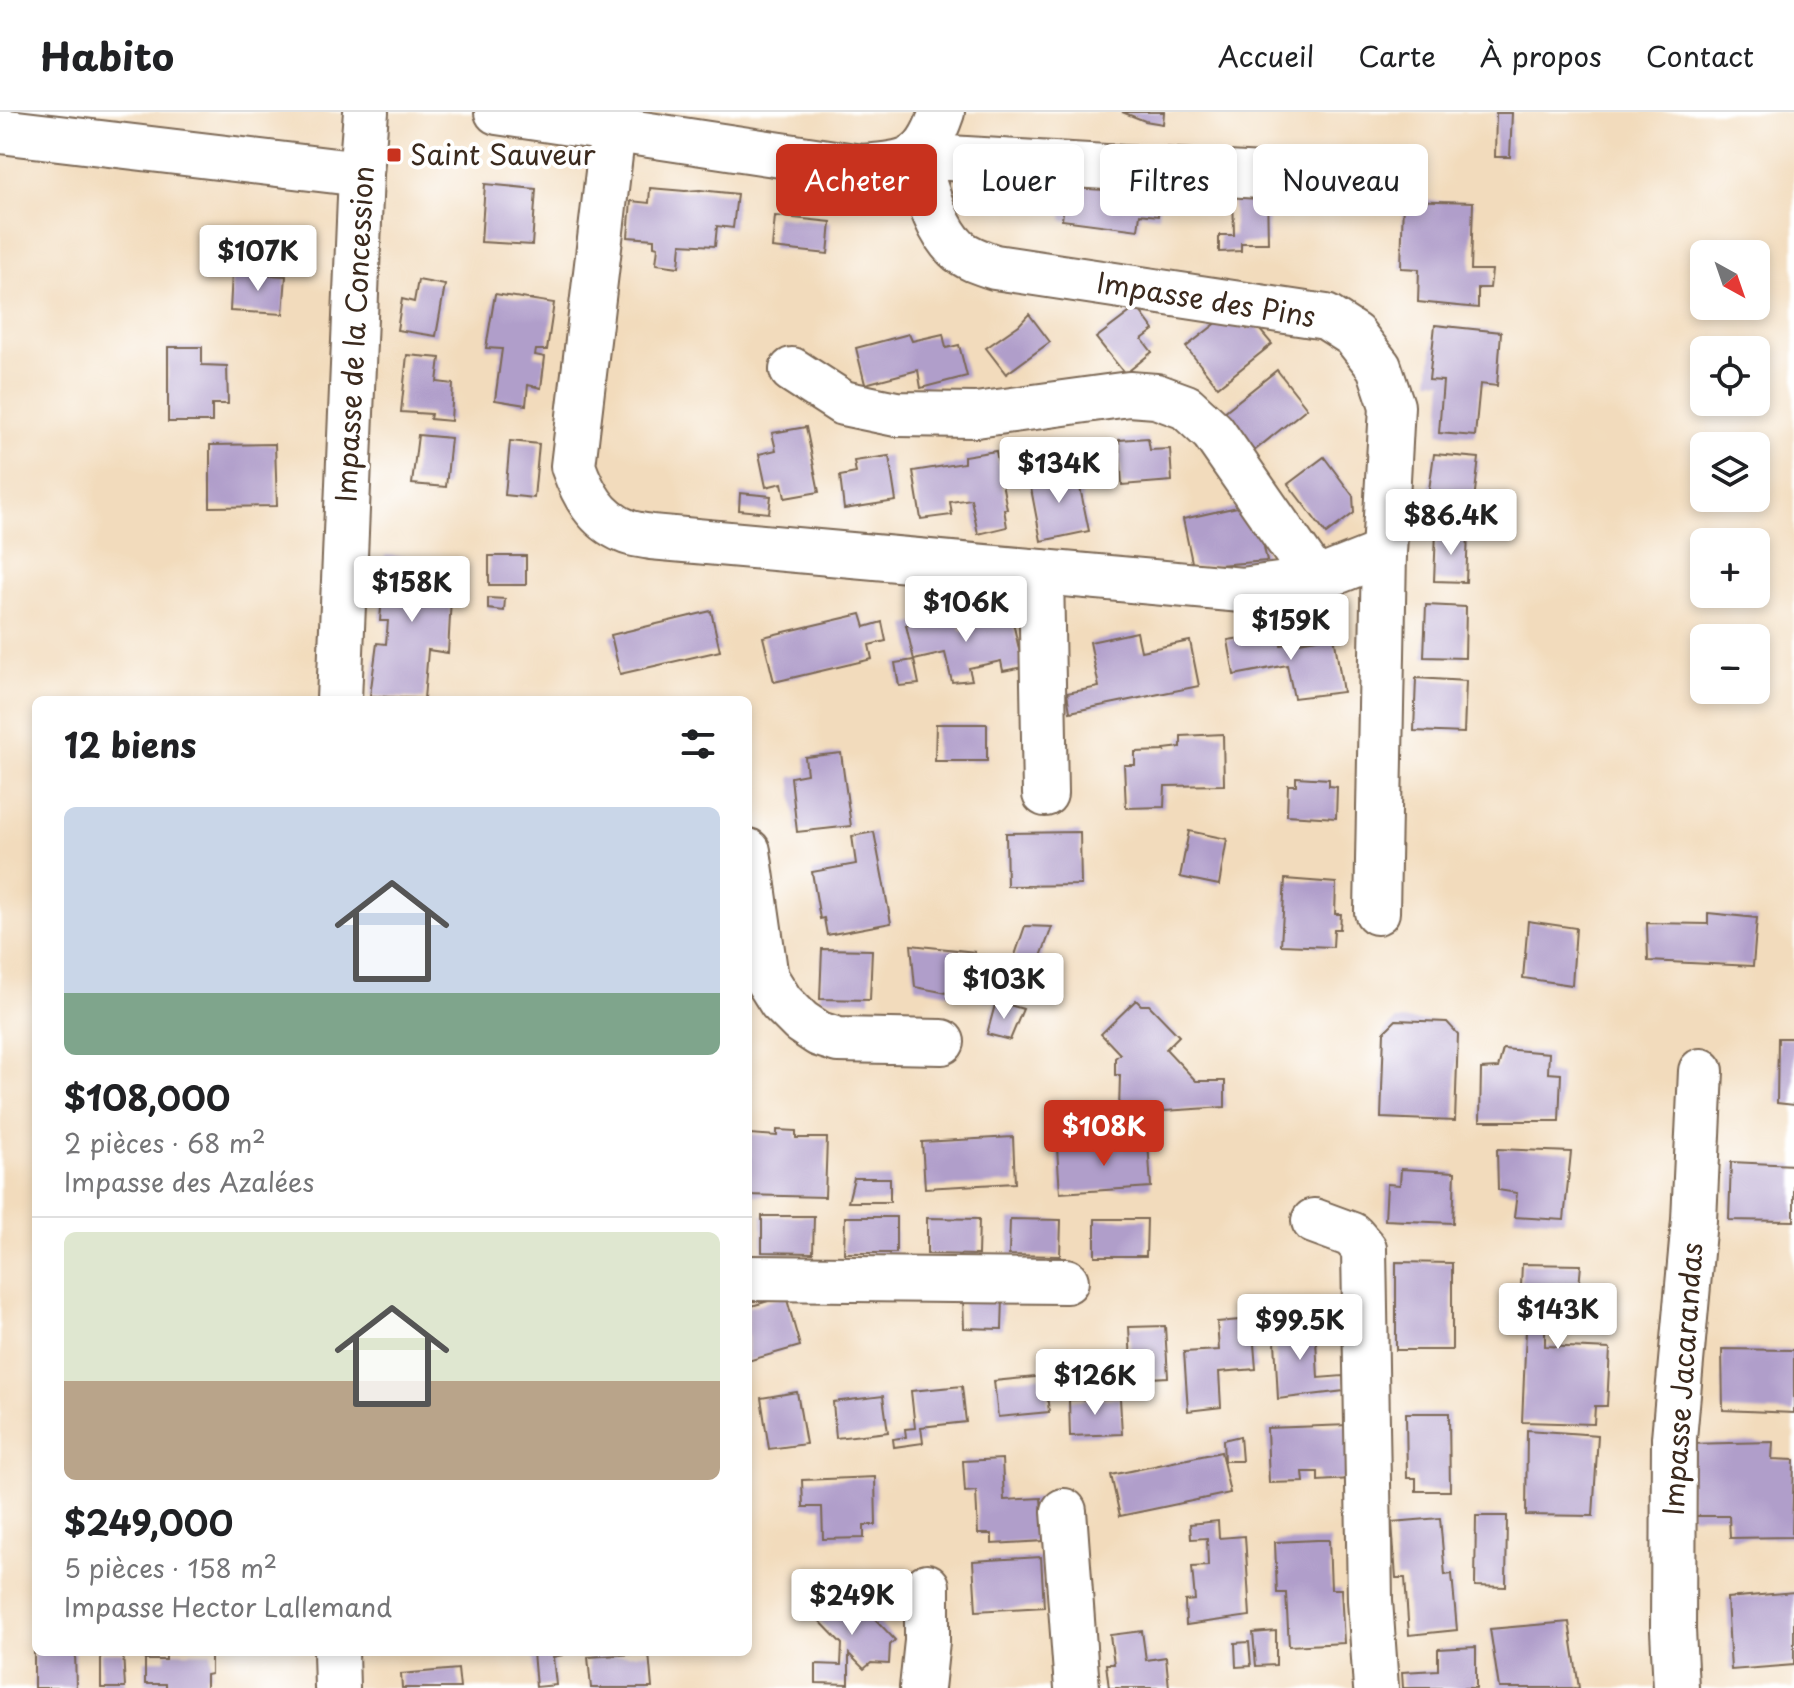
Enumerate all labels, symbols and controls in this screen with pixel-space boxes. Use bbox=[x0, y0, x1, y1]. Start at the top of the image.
text: Habito bbox=[40, 27, 174, 84]
text: Accueil bbox=[1218, 34, 1314, 77]
text: Carte bbox=[1358, 34, 1436, 77]
text: À propos bbox=[1480, 34, 1602, 77]
text: Contact bbox=[1646, 34, 1754, 77]
place label: Saint Sauveur bbox=[410, 132, 596, 175]
chip: Acheter bbox=[776, 144, 937, 216]
chip: Louer bbox=[953, 144, 1084, 216]
chip: Filtres bbox=[1100, 144, 1237, 216]
chip: Nouveau bbox=[1253, 144, 1428, 216]
marker: Saint Sauveur bbox=[385, 146, 403, 164]
street label: Impasse de la Concession bbox=[323, 165, 384, 503]
pin: $107K bbox=[202, 225, 314, 293]
text: $107K bbox=[218, 231, 298, 270]
north arrow bbox=[1690, 240, 1770, 320]
map controls bbox=[1690, 240, 1770, 704]
street label: Impasse des Pins bbox=[1094, 260, 1319, 337]
button: locate bbox=[1690, 336, 1770, 416]
button: layers bbox=[1690, 432, 1770, 512]
pin: $134K bbox=[1003, 437, 1115, 505]
text: $134K bbox=[1018, 443, 1100, 482]
pin: $86.4K bbox=[1386, 489, 1516, 557]
text: $86.4K bbox=[1404, 495, 1498, 534]
button: + bbox=[1690, 528, 1770, 608]
pin: $158K bbox=[356, 556, 468, 624]
text: $158K bbox=[372, 562, 452, 601]
pin: $106K bbox=[910, 576, 1022, 644]
text: $106K bbox=[923, 582, 1009, 621]
pin: $159K bbox=[1235, 594, 1347, 662]
text: $159K bbox=[1252, 600, 1330, 639]
button: − bbox=[1690, 624, 1770, 704]
text: 12 biens bbox=[64, 718, 197, 770]
icon: filters bbox=[676, 722, 720, 766]
icon: home bbox=[320, 859, 464, 1003]
pin: $103K bbox=[948, 953, 1060, 1021]
text: $103K bbox=[963, 959, 1045, 998]
text: $108,000 bbox=[64, 1071, 230, 1123]
pin: $108K bbox=[1048, 1100, 1160, 1168]
text: $108K bbox=[1062, 1106, 1146, 1145]
text: 2 pièces · 68 m² bbox=[64, 1123, 266, 1162]
text: Impasse des Azalées bbox=[64, 1162, 314, 1201]
street label: Impasse Jacarandas bbox=[1651, 1241, 1712, 1517]
pin: $143K bbox=[1502, 1283, 1614, 1351]
icon: home bbox=[320, 1284, 464, 1428]
text: $143K bbox=[1517, 1289, 1599, 1328]
pin: $99.5K bbox=[1235, 1294, 1365, 1362]
text: $99.5K bbox=[1255, 1300, 1345, 1339]
pin: $126K bbox=[1039, 1349, 1151, 1417]
text: $126K bbox=[1054, 1355, 1136, 1394]
text: $249,000 bbox=[64, 1496, 233, 1548]
text: 5 pièces · 158 m² bbox=[64, 1548, 277, 1587]
pin: $249K bbox=[796, 1569, 908, 1637]
text: $249K bbox=[809, 1575, 895, 1614]
text: Impasse Hector Lallemand bbox=[64, 1587, 392, 1626]

